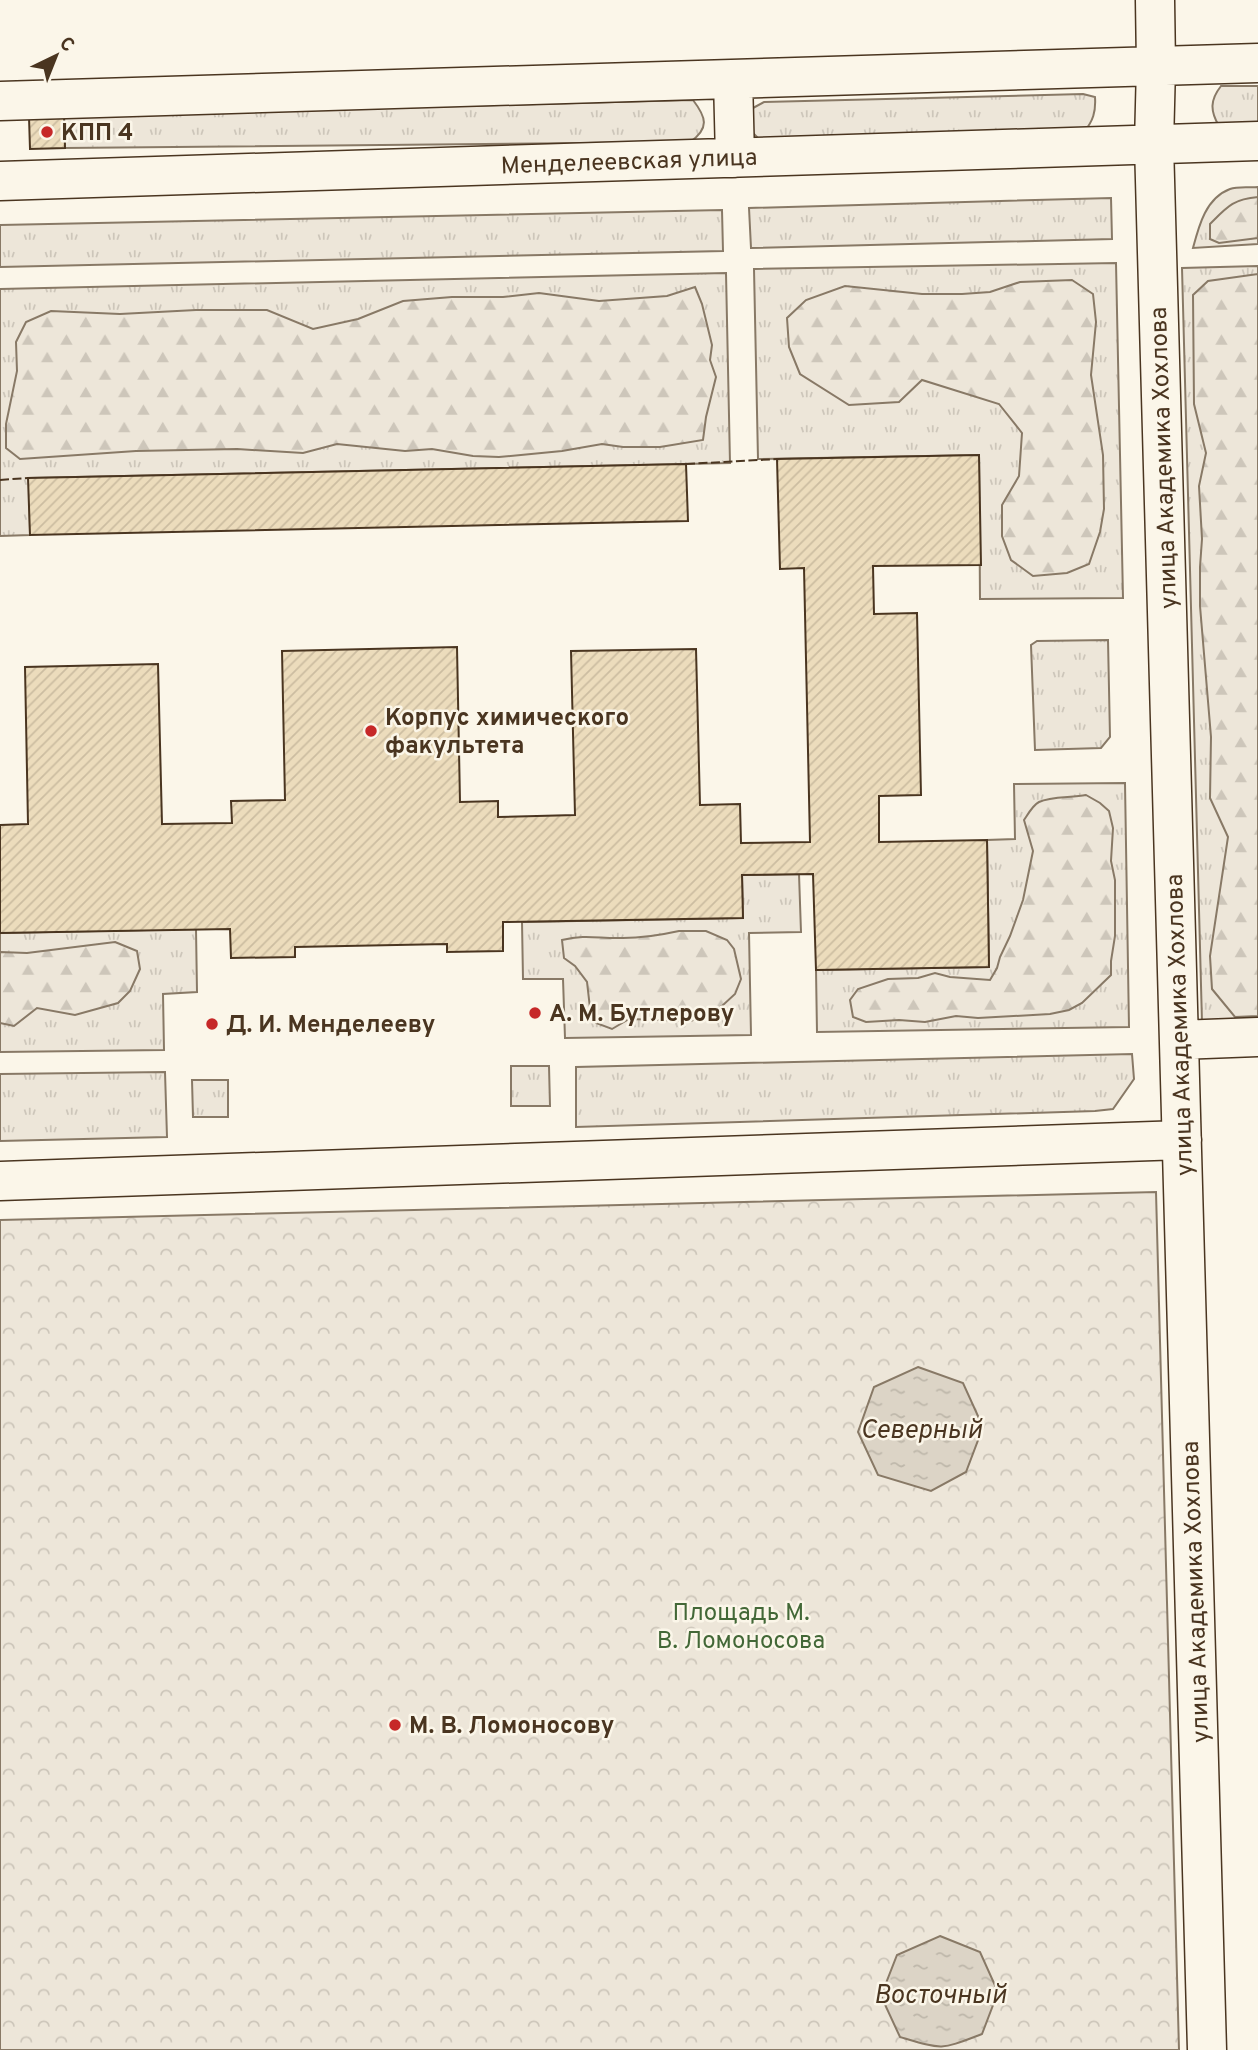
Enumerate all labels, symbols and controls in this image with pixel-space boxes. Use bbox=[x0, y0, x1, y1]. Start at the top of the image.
north arrow bbox=[21, 21, 91, 91]
text: С bbox=[54, 32, 79, 58]
place label: КПП 4 bbox=[61, 119, 134, 149]
marker: КПП 4 bbox=[39, 124, 55, 140]
street label: Менделеевская улица bbox=[500, 144, 758, 182]
street label: улица Академика Хохлова bbox=[1145, 306, 1185, 610]
place label: Корпус химического факультета bbox=[385, 704, 629, 762]
marker: Корпус химического факультета bbox=[363, 723, 379, 739]
street label: улица Академика Хохлова bbox=[1161, 873, 1201, 1177]
place label: А. М. Бутлерову bbox=[549, 1000, 734, 1030]
marker: А. М. Бутлерову bbox=[527, 1005, 543, 1021]
place label: Д. И. Менделееву bbox=[226, 1011, 435, 1041]
marker: Д. И. Менделееву bbox=[204, 1016, 220, 1032]
water label: Северный bbox=[860, 1415, 983, 1448]
street label: улица Академика Хохлова bbox=[1177, 1440, 1217, 1744]
park label: Площадь М. В. Ломоносова bbox=[657, 1599, 825, 1657]
place label: М. В. Ломоносову bbox=[409, 1712, 615, 1742]
marker: М. В. Ломоносову bbox=[387, 1717, 403, 1733]
water label: Восточный bbox=[874, 1980, 1007, 2013]

